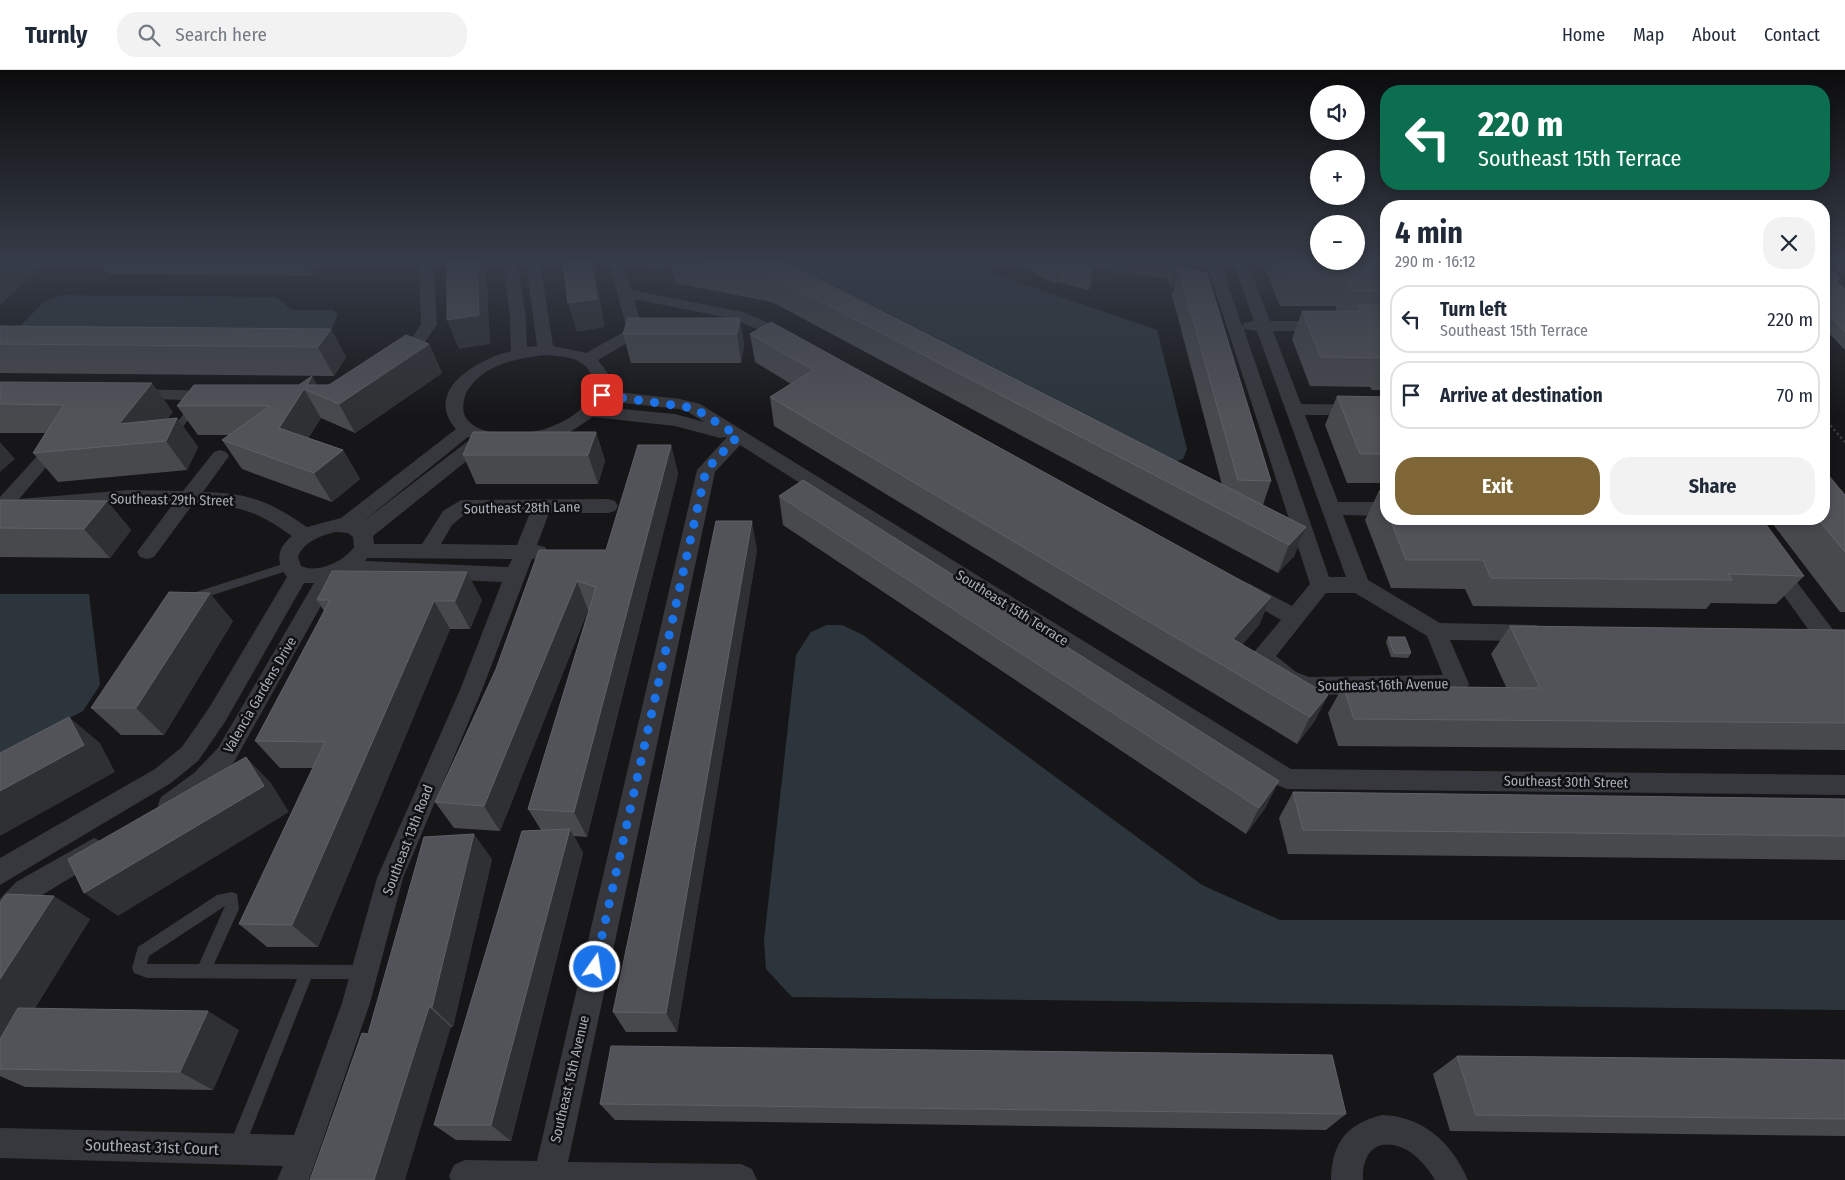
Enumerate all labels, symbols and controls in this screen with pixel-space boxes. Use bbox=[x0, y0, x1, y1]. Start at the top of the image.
search box bbox=[117, 12, 467, 57]
text: Turnly bbox=[25, 21, 87, 49]
icon: search bbox=[135, 21, 163, 49]
text: Search here bbox=[175, 23, 267, 46]
text: Home bbox=[1562, 24, 1605, 46]
text: Map bbox=[1633, 24, 1664, 46]
text: About bbox=[1692, 24, 1736, 46]
text: Contact bbox=[1764, 24, 1820, 46]
map controls bbox=[1310, 85, 1365, 270]
button: sound bbox=[1310, 85, 1365, 140]
text: 220 m bbox=[1478, 103, 1564, 145]
icon: left bbox=[1395, 105, 1460, 170]
text: Southeast 15th Terrace bbox=[1478, 145, 1681, 172]
button: + bbox=[1310, 150, 1365, 205]
button: − bbox=[1310, 215, 1365, 270]
text: 4 min bbox=[1395, 215, 1463, 251]
button: close bbox=[1763, 217, 1815, 269]
text: 290 m · 16:12 bbox=[1395, 252, 1475, 271]
text: Turn left bbox=[1440, 298, 1507, 321]
icon: left bbox=[1397, 305, 1425, 333]
text: 220 m bbox=[1767, 308, 1813, 331]
text: Southeast 15th Terrace bbox=[1440, 321, 1588, 340]
pin bbox=[581, 374, 623, 416]
icon: arrive bbox=[588, 381, 616, 409]
icon: arrive bbox=[1397, 381, 1425, 409]
text: Arrive at destination bbox=[1440, 384, 1603, 407]
text: 70 m bbox=[1777, 384, 1813, 407]
button: Exit bbox=[1395, 457, 1600, 515]
button: Share bbox=[1610, 457, 1815, 515]
street label: Southeast 29th Street bbox=[110, 490, 234, 510]
street label: Southeast 28th Lane bbox=[464, 498, 581, 518]
street label: Southeast 15th Terrace bbox=[953, 566, 1071, 650]
street label: Valencia Gardens Drive bbox=[220, 634, 300, 756]
street label: Southeast 16th Avenue bbox=[1318, 675, 1449, 695]
street label: Southeast 30th Street bbox=[1504, 772, 1629, 792]
street label: Southeast 13th Road bbox=[379, 782, 437, 898]
position arrow bbox=[568, 940, 620, 992]
street label: Southeast 15th Avenue bbox=[547, 1014, 593, 1144]
street label: Southeast 31st Court bbox=[85, 1135, 220, 1159]

